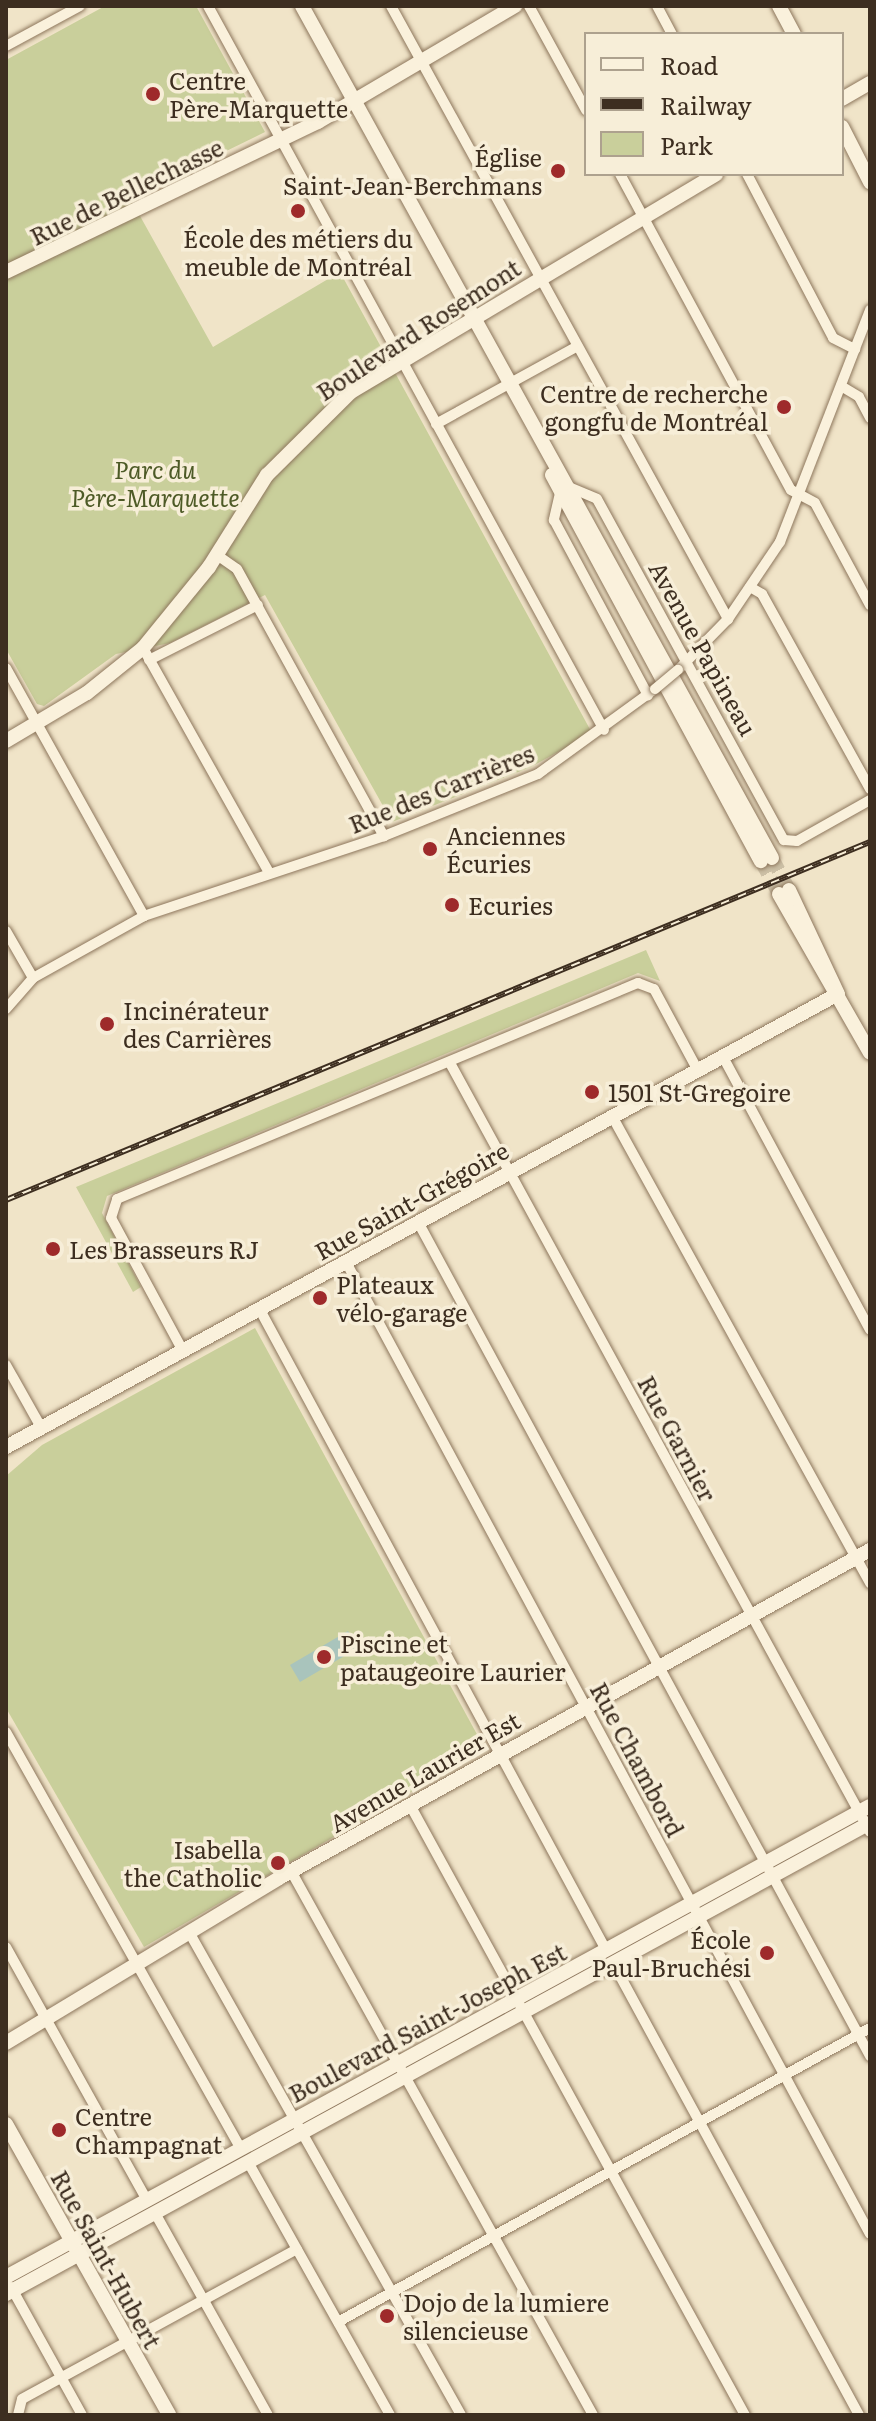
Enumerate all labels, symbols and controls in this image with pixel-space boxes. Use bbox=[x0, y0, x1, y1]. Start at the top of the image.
legend bbox=[584, 32, 844, 176]
text: Road bbox=[660, 47, 718, 82]
place label: Centre Père-Marquette bbox=[169, 66, 348, 122]
marker: Centre Père-Marquette bbox=[144, 85, 162, 103]
text: Railway bbox=[660, 87, 752, 122]
text: Park bbox=[660, 127, 713, 162]
street label: Rue de Bellechasse bbox=[25, 132, 227, 250]
place label: Église Saint-Jean-Berchmans bbox=[283, 143, 542, 199]
marker: Église Saint-Jean-Berchmans bbox=[549, 162, 567, 180]
marker: École des métiers du meuble de Montréal bbox=[289, 202, 307, 220]
place label: École des métiers du meuble de Montréal bbox=[183, 224, 413, 280]
street label: Boulevard Rosemont bbox=[311, 252, 525, 406]
place label: Centre de recherche gongfu de Montréal bbox=[540, 379, 768, 435]
marker: Centre de recherche gongfu de Montréal bbox=[775, 398, 793, 416]
park label: Parc du Père-Marquette bbox=[70, 455, 240, 511]
street label: Avenue Papineau bbox=[644, 556, 764, 740]
street label: Rue des Carrières bbox=[344, 738, 538, 838]
place label: Anciennes Écuries bbox=[446, 821, 565, 877]
marker: Anciennes Écuries bbox=[421, 840, 439, 858]
place label: Ecuries bbox=[468, 891, 553, 919]
marker: Ecuries bbox=[443, 896, 461, 914]
place label: Incinérateur des Carrières bbox=[123, 996, 271, 1052]
marker: Incinérateur des Carrières bbox=[98, 1015, 116, 1033]
place label: 1501 St-Gregoire bbox=[608, 1078, 791, 1106]
marker: 1501 St-Gregoire bbox=[583, 1083, 601, 1101]
street label: Rue Saint-Grégoire bbox=[309, 1135, 513, 1265]
place label: Les Brasseurs RJ bbox=[69, 1235, 259, 1263]
marker: Les Brasseurs RJ bbox=[44, 1240, 62, 1258]
place label: Plateaux vélo-garage bbox=[336, 1270, 468, 1326]
marker: Plateaux vélo-garage bbox=[311, 1289, 329, 1307]
street label: Rue Garnier bbox=[633, 1370, 723, 1506]
place label: Piscine et pataugeoire Laurier bbox=[340, 1629, 566, 1685]
marker: Piscine et pataugeoire Laurier bbox=[315, 1648, 333, 1666]
street label: Rue Chambord bbox=[585, 1677, 691, 1841]
street label: Avenue Laurier Est bbox=[324, 1705, 524, 1837]
place label: Isabella the Catholic bbox=[123, 1835, 262, 1891]
marker: Isabella the Catholic bbox=[269, 1854, 287, 1872]
place label: École Paul-Bruchési bbox=[592, 1925, 751, 1981]
street label: Boulevard Saint-Joseph Est bbox=[283, 1937, 571, 2107]
marker: École Paul-Bruchési bbox=[758, 1944, 776, 1962]
place label: Centre Champagnat bbox=[75, 2102, 222, 2158]
marker: Centre Champagnat bbox=[50, 2121, 68, 2139]
street label: Rue Saint-Hubert bbox=[46, 2165, 168, 2353]
place label: Dojo de la lumiere silencieuse bbox=[403, 2288, 609, 2344]
marker: Dojo de la lumiere silencieuse bbox=[378, 2307, 396, 2325]

